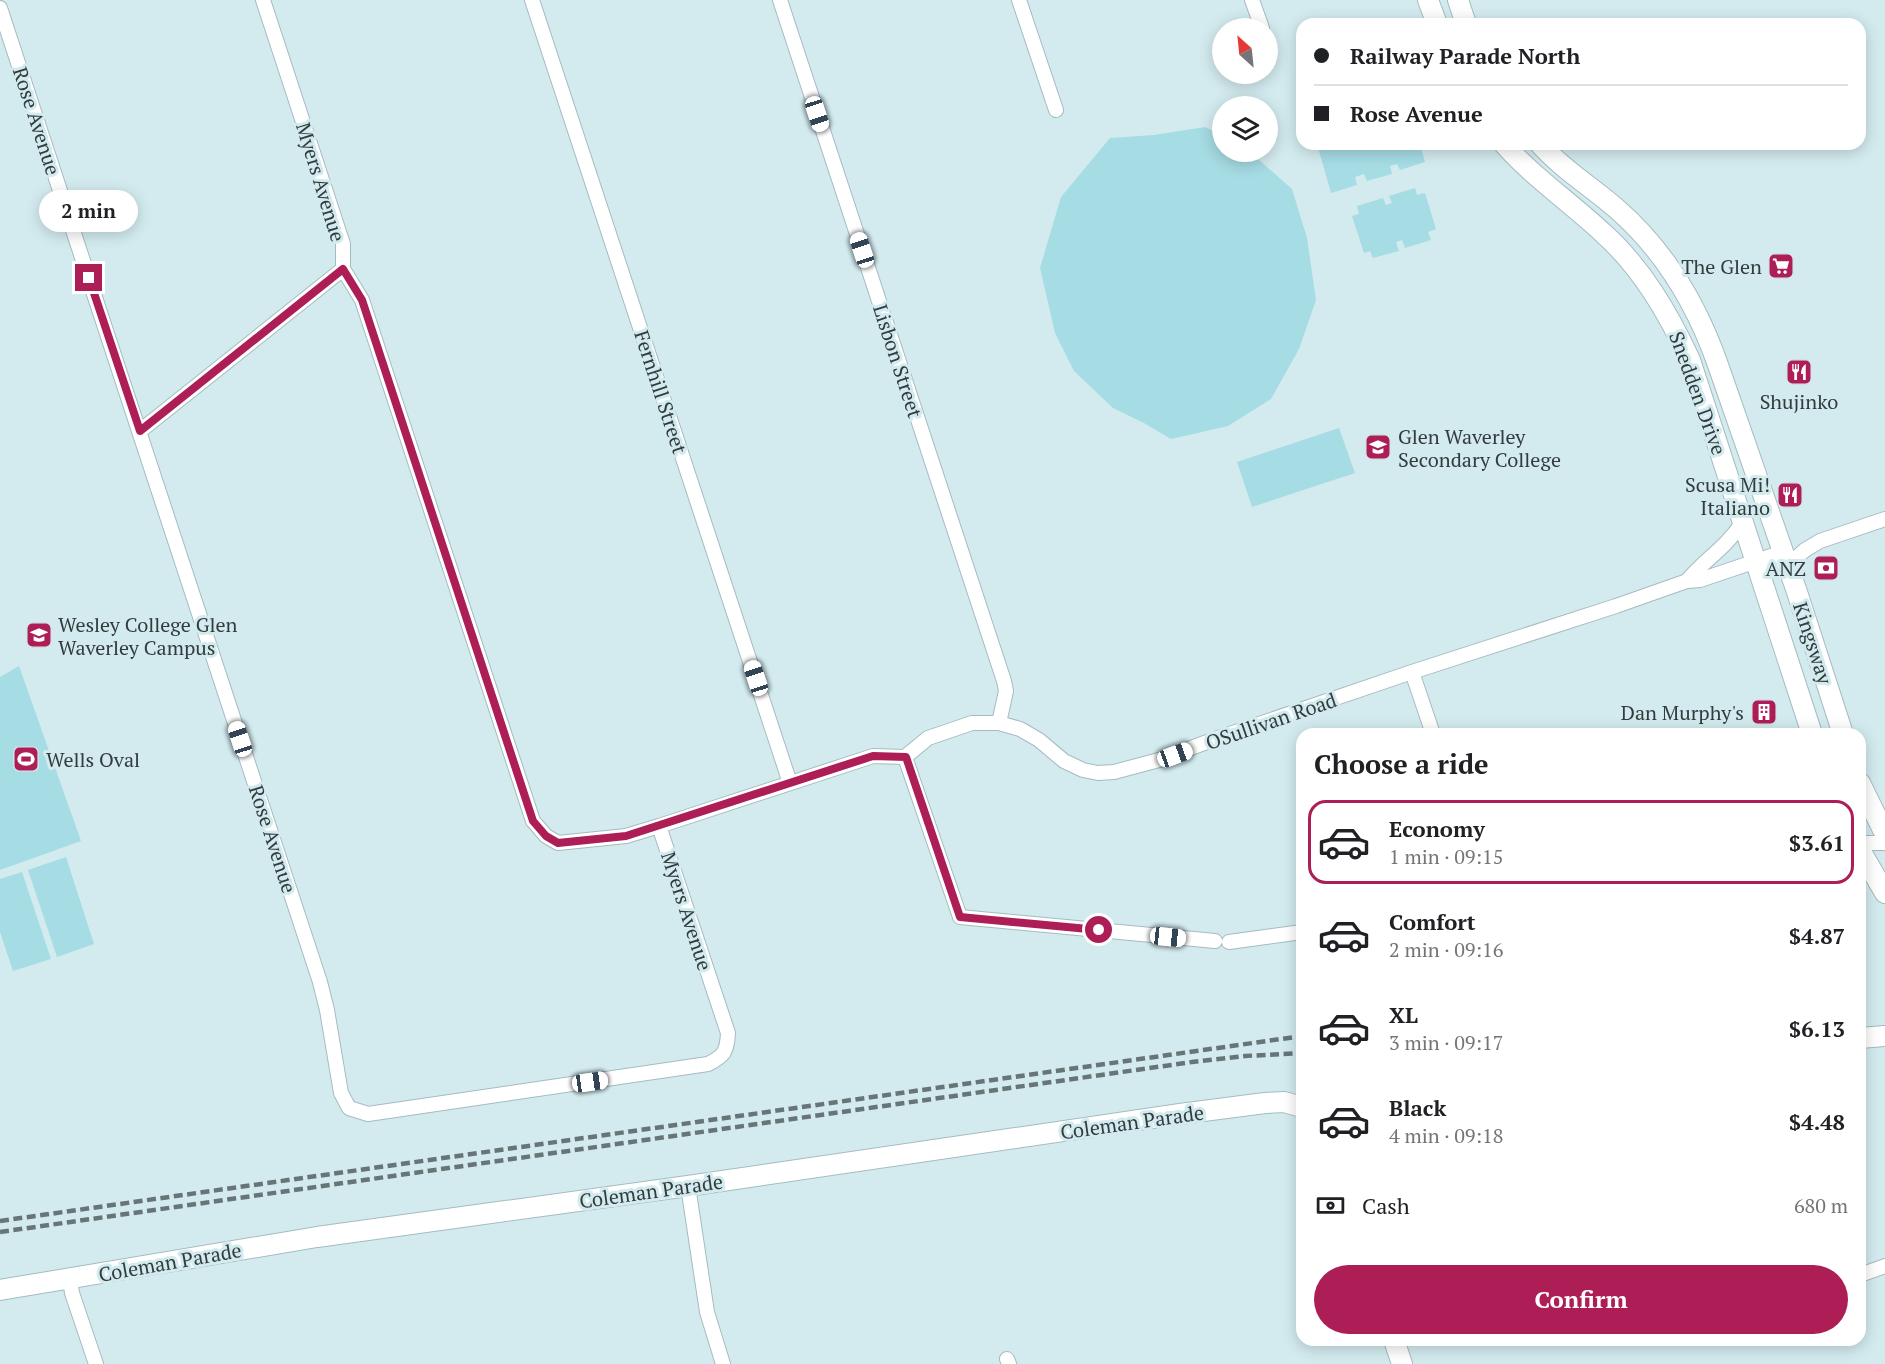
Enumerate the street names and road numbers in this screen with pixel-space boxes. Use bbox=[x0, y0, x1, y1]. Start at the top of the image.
street label: Rose Avenue bbox=[7, 64, 67, 178]
street label: Myers Avenue bbox=[290, 119, 352, 245]
street label: Lisbon Street bbox=[867, 301, 929, 422]
street label: Fernhill Street bbox=[628, 327, 694, 458]
street label: Snedden Drive bbox=[1663, 328, 1733, 458]
street label: Kingsway bbox=[1787, 599, 1839, 688]
street label: OSullivan Road bbox=[1202, 686, 1340, 756]
street label: Rose Avenue bbox=[243, 782, 303, 896]
street label: Myers Avenue bbox=[655, 848, 719, 974]
street label: Coleman Parade bbox=[1059, 1099, 1205, 1145]
street label: Coleman Parade bbox=[578, 1168, 724, 1214]
street label: Coleman Parade bbox=[96, 1236, 244, 1288]

